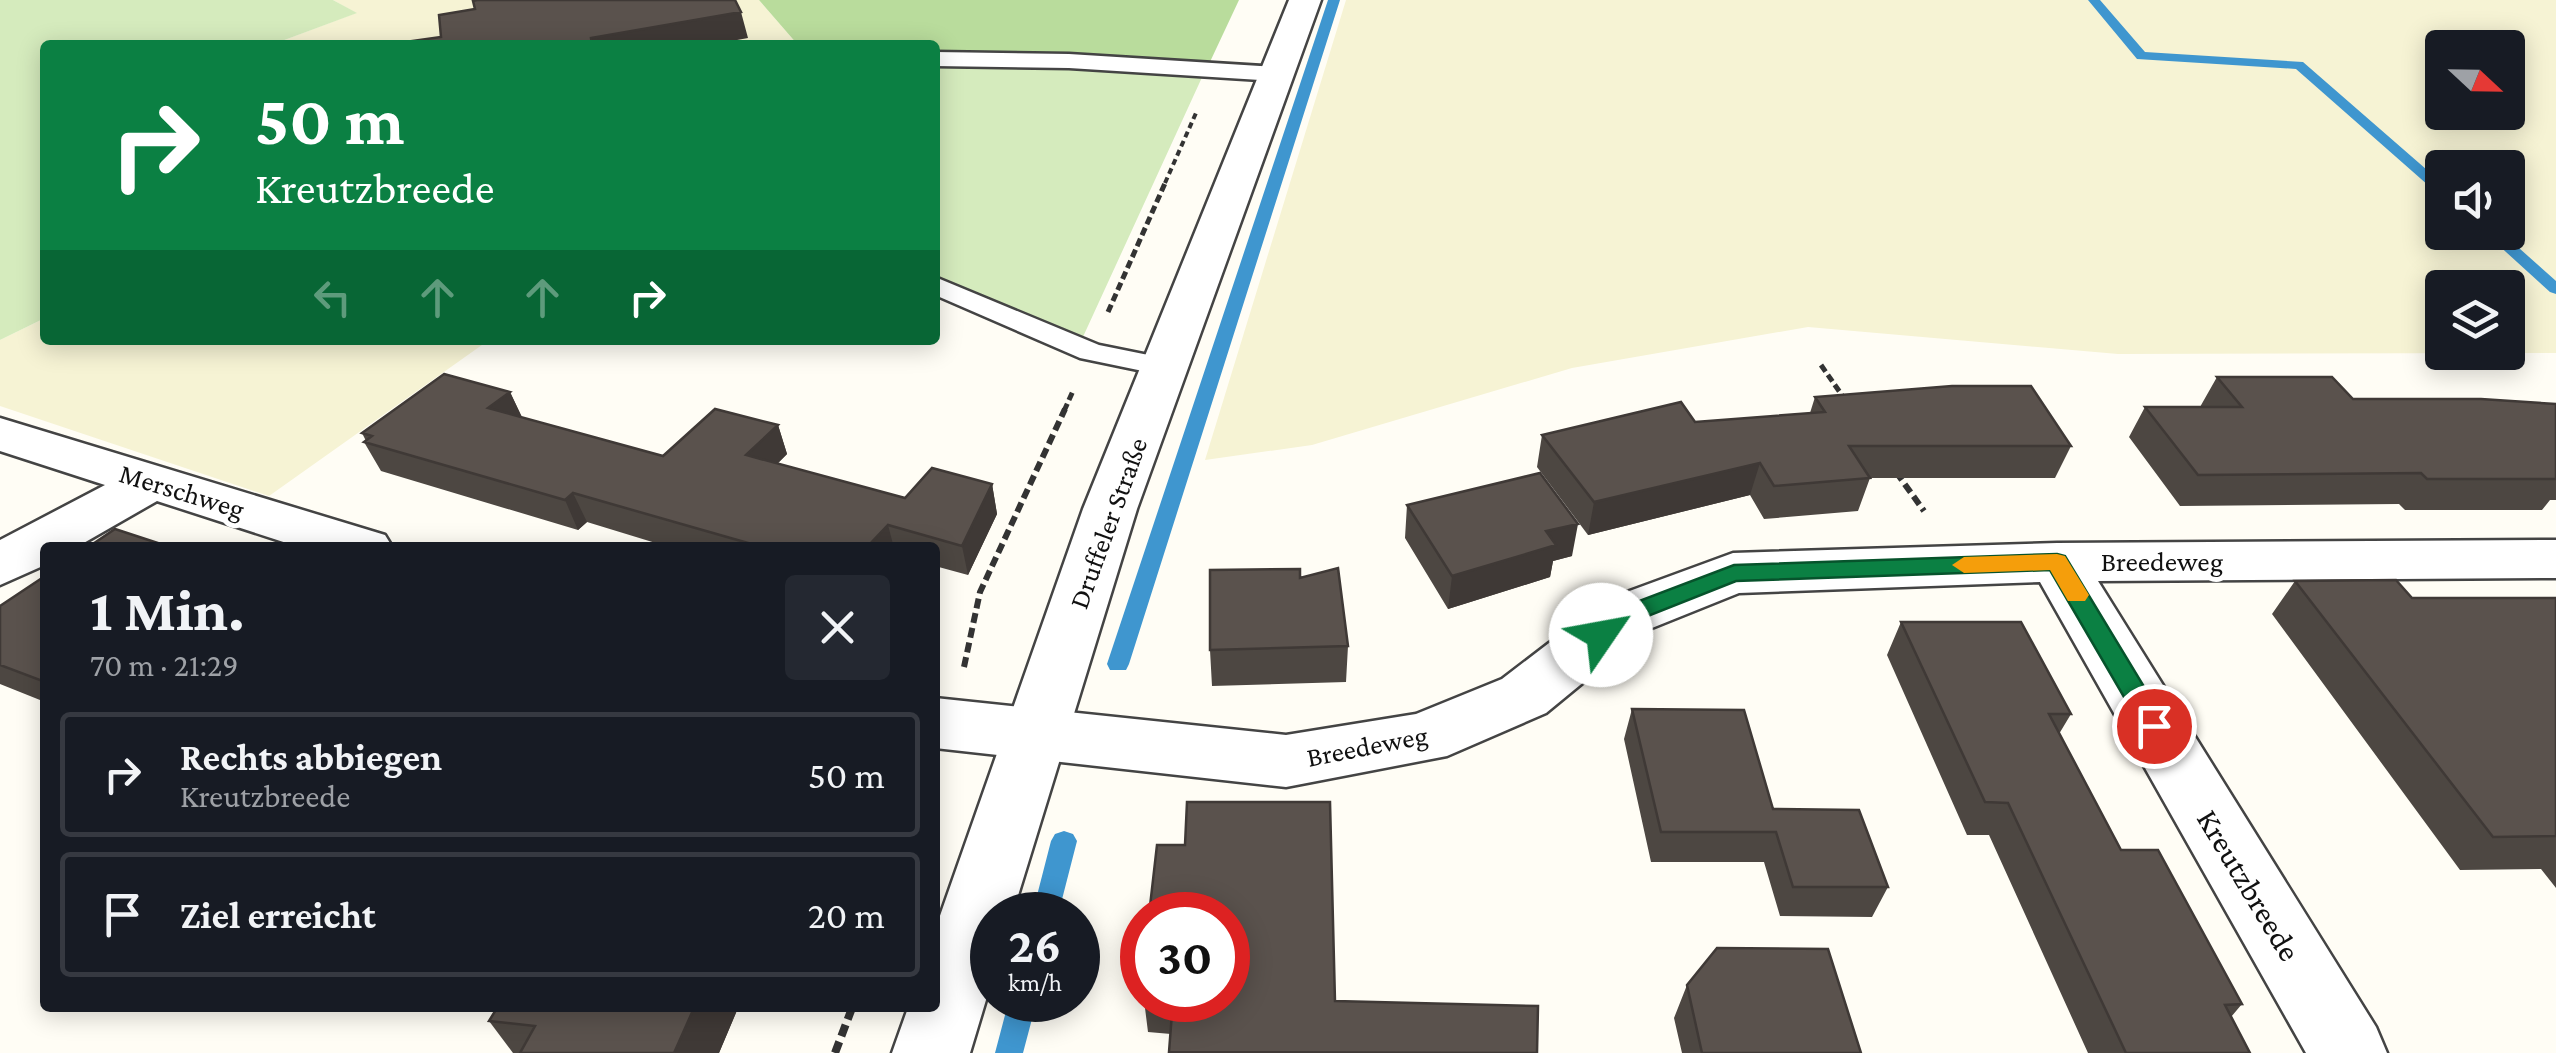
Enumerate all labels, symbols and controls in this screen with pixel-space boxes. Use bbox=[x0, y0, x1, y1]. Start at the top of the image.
north arrow bbox=[2425, 30, 2525, 130]
map controls bbox=[2425, 30, 2525, 370]
icon: right bbox=[90, 80, 220, 210]
text: 50 m bbox=[255, 81, 405, 159]
button: sound bbox=[2425, 150, 2525, 250]
text: Kreutzbreede bbox=[255, 163, 494, 213]
icon: left bbox=[305, 270, 360, 325]
icon: ahead bbox=[410, 270, 465, 325]
icon: ahead bbox=[515, 270, 570, 325]
icon: right bbox=[620, 270, 675, 325]
button: layers bbox=[2425, 270, 2525, 370]
street label: Druffeler Straße bbox=[1063, 433, 1153, 613]
street label: Merschweg bbox=[116, 457, 249, 525]
street label: Breedeweg bbox=[2101, 546, 2224, 577]
button: close bbox=[785, 575, 890, 680]
text: 1 Min. bbox=[90, 576, 245, 643]
position arrow bbox=[1549, 583, 1653, 687]
text: 70 m · 21:29 bbox=[90, 647, 238, 683]
pin bbox=[2112, 684, 2197, 769]
icon: arrive bbox=[2127, 699, 2182, 754]
street label: Breedeweg bbox=[1304, 719, 1431, 773]
text: Rechts abbiegen bbox=[180, 736, 442, 778]
icon: right bbox=[95, 747, 150, 802]
text: 50 m bbox=[808, 754, 885, 796]
text: Kreutzbreede bbox=[180, 778, 350, 814]
street label: Kreutzbreede bbox=[2190, 803, 2308, 967]
icon: arrive bbox=[95, 887, 150, 942]
speed limit sign: 30 bbox=[1120, 892, 1250, 1022]
text: Ziel erreicht bbox=[180, 894, 376, 936]
text: 20 m bbox=[808, 894, 885, 936]
text: 26 bbox=[1009, 917, 1061, 973]
text: km/h bbox=[1008, 969, 1062, 996]

